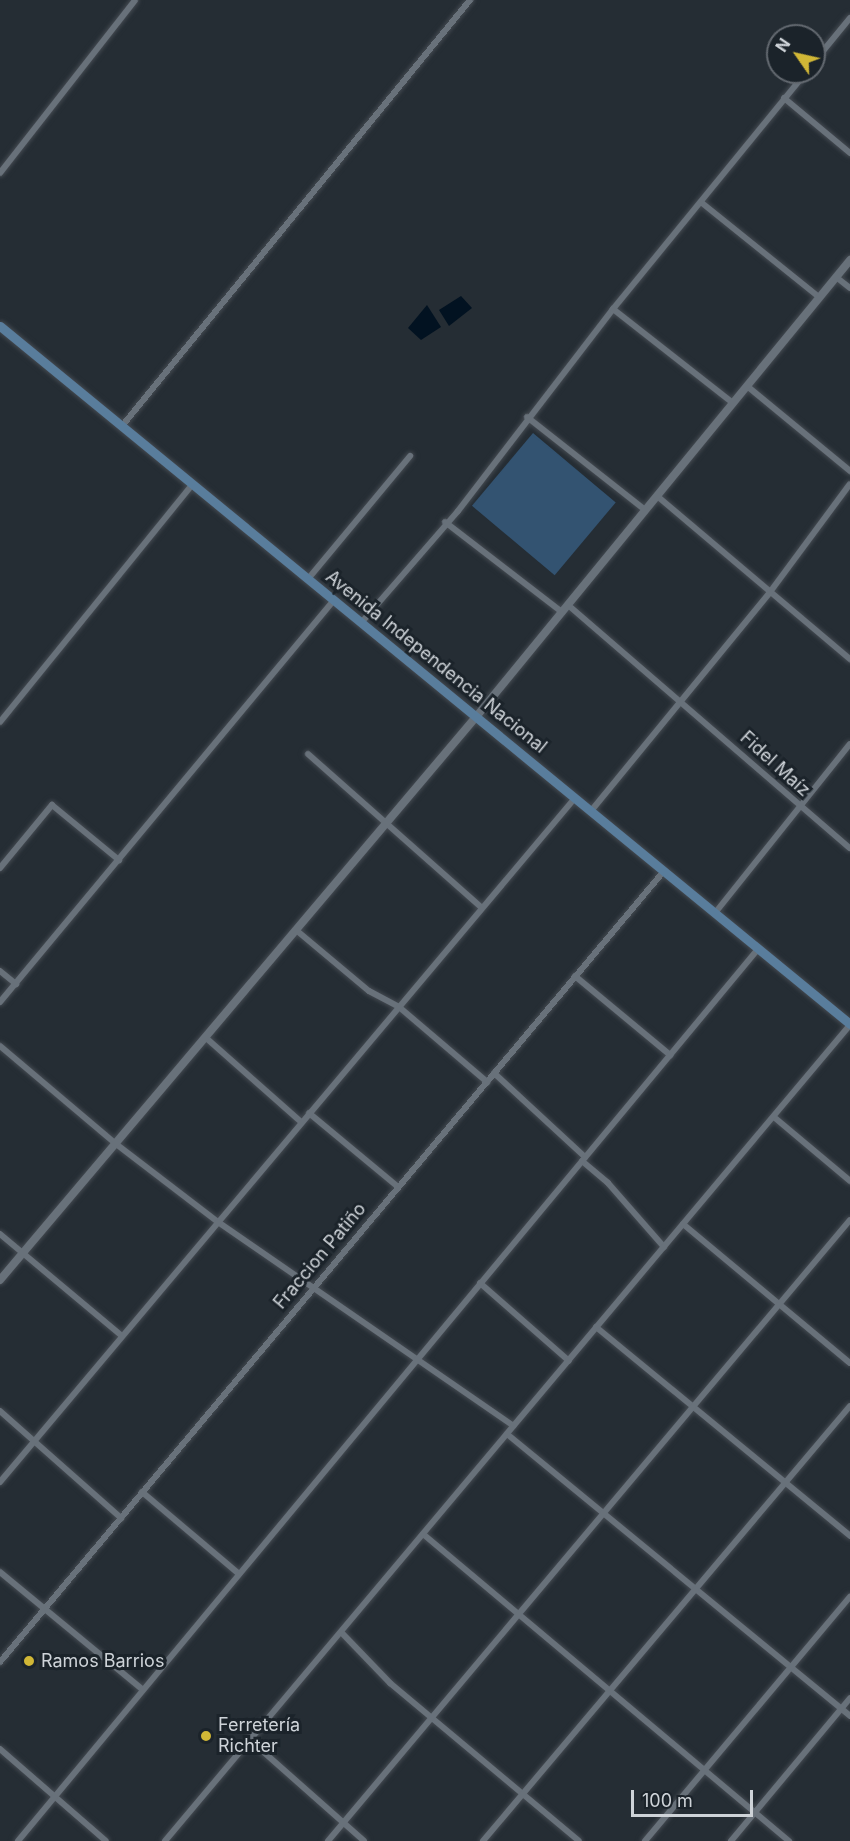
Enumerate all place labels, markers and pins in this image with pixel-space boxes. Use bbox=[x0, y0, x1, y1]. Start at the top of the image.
place label: Ramos Barrios bbox=[41, 1650, 164, 1672]
marker: Ramos Barrios bbox=[22, 1654, 36, 1668]
place label: Ferretería Richter bbox=[218, 1715, 300, 1758]
marker: Ferretería Richter bbox=[199, 1729, 213, 1743]

